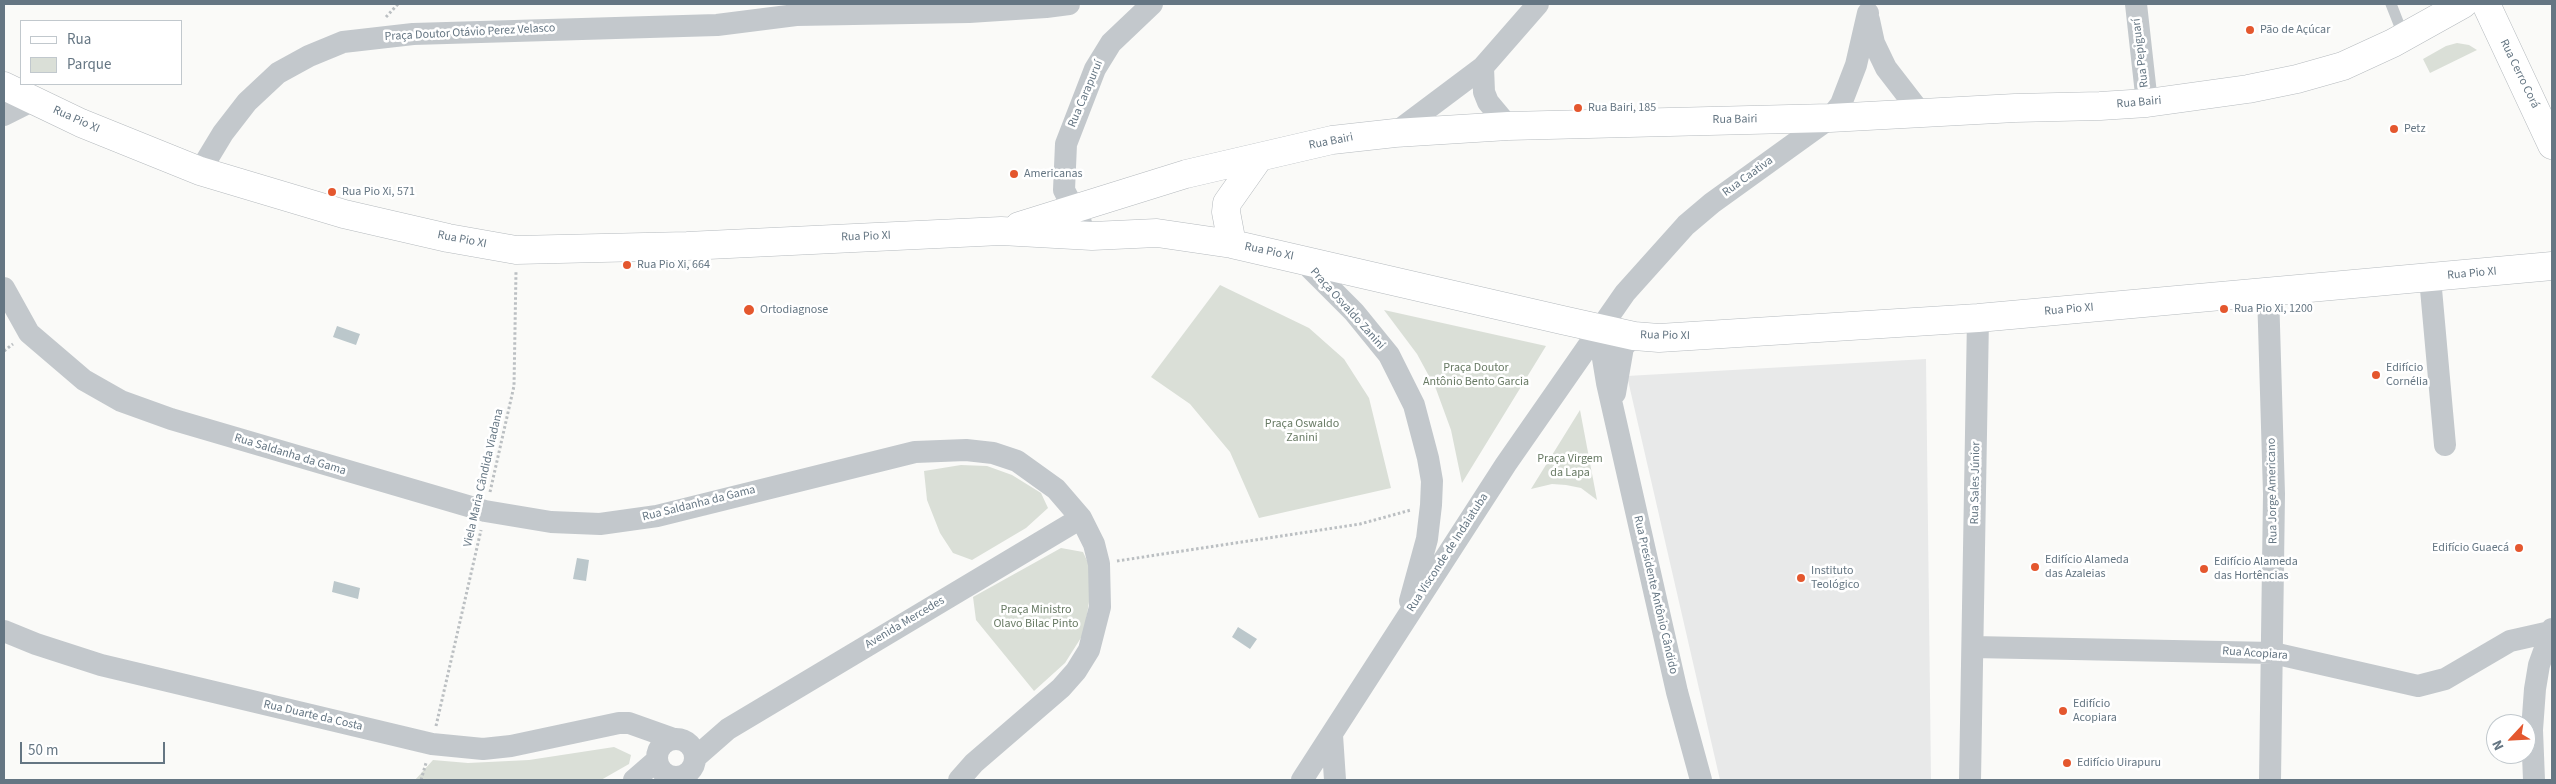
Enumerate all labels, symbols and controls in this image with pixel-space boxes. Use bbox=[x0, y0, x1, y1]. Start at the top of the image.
street label: Rua Pepiguarí bbox=[2130, 18, 2152, 88]
legend bbox=[20, 20, 182, 85]
street label: Praça Doutor Otávio Perez Velasco bbox=[384, 21, 556, 45]
place label: Pão de Açúcar bbox=[2260, 23, 2330, 37]
marker: Pão de Açúcar bbox=[2244, 24, 2256, 36]
text: Rua bbox=[67, 29, 91, 50]
street label: Rua Cerro Corá bbox=[2496, 37, 2542, 111]
text: Parque bbox=[67, 54, 111, 75]
street label: Rua Carapuruí bbox=[1065, 58, 1107, 130]
street label: Rua Bairi bbox=[2116, 94, 2162, 112]
place label: Rua Bairi, 185 bbox=[1588, 101, 1656, 115]
marker: Rua Bairi, 185 bbox=[1572, 102, 1584, 114]
street label: Rua Pio XI bbox=[50, 103, 102, 137]
street label: Rua Bairi bbox=[1712, 112, 1758, 128]
place label: Petz bbox=[2404, 122, 2425, 136]
marker: Petz bbox=[2388, 123, 2400, 135]
street label: Rua Bairi bbox=[1308, 131, 1354, 153]
street label: Rua Caativa bbox=[1720, 154, 1776, 200]
place label: Americanas bbox=[1024, 167, 1083, 181]
marker: Americanas bbox=[1008, 168, 1020, 180]
place label: Rua Pio Xi, 571 bbox=[342, 185, 415, 199]
marker: Rua Pio Xi, 571 bbox=[326, 186, 338, 198]
street label: Rua Pio XI bbox=[436, 228, 488, 252]
street label: Rua Pio XI bbox=[841, 229, 891, 245]
street label: Rua Pio XI bbox=[1243, 240, 1295, 264]
place label: Rua Pio Xi, 664 bbox=[637, 258, 710, 272]
marker: Rua Pio Xi, 664 bbox=[621, 259, 633, 271]
street label: Praça Osvaldo Zanini bbox=[1307, 265, 1387, 353]
street label: Rua Pio XI bbox=[2447, 265, 2497, 283]
street label: Rua Pio XI bbox=[2044, 301, 2094, 319]
place label: Rua Pio Xi, 1200 bbox=[2234, 302, 2313, 316]
marker: Ortodiagnose bbox=[742, 303, 756, 317]
place label: Ortodiagnose bbox=[760, 303, 828, 317]
marker: Rua Pio Xi, 1200 bbox=[2218, 303, 2230, 315]
street label: Rua Pio XI bbox=[1640, 328, 1690, 344]
park label: Praça Doutor Antônio Bento Garcia bbox=[1423, 361, 1529, 389]
place label: Edifício Cornélia bbox=[2386, 361, 2428, 389]
marker: Edifício Cornélia bbox=[2370, 369, 2382, 381]
street label: Viela Maria Cândida Viadana bbox=[461, 407, 507, 549]
park label: Praça Oswaldo Zanini bbox=[1265, 417, 1339, 445]
street label: Rua Saldanha da Gama bbox=[232, 431, 348, 479]
street label: Rua Jorge Americano bbox=[2265, 438, 2281, 544]
street label: Rua Sales Júnior bbox=[1968, 441, 1984, 525]
park label: Praça Virgem da Lapa bbox=[1537, 452, 1603, 480]
street label: Rua Saldanha da Gama bbox=[641, 483, 757, 525]
street label: Rua Visconde de Indaiatuba bbox=[1404, 491, 1492, 615]
street label: Rua Presidente Antônio Cândido bbox=[1630, 514, 1680, 676]
place label: Edifício Guaecá bbox=[2432, 541, 2509, 555]
marker: Edifício Guaecá bbox=[2513, 542, 2525, 554]
place label: Edifício Alameda das Azaleias bbox=[2045, 553, 2129, 581]
place label: Edifício Alameda das Hortências bbox=[2214, 555, 2298, 583]
marker: Edifício Alameda das Azaleias bbox=[2029, 561, 2041, 573]
marker: Edifício Alameda das Hortências bbox=[2198, 563, 2210, 575]
place label: Instituto Teológico bbox=[1811, 564, 1859, 592]
marker: Instituto Teológico bbox=[1795, 572, 1807, 584]
street label: Avenida Mercedes bbox=[863, 594, 947, 652]
park label: Praça Ministro Olavo Bilac Pinto bbox=[993, 603, 1079, 631]
street label: Rua Acopiara bbox=[2222, 645, 2288, 663]
place label: Edifício Acopiara bbox=[2073, 697, 2117, 725]
street label: Rua Duarte da Costa bbox=[262, 698, 364, 734]
marker: Edifício Acopiara bbox=[2057, 705, 2069, 717]
north arrow bbox=[2486, 714, 2536, 764]
scale bar bbox=[22, 732, 168, 764]
text: N bbox=[2487, 736, 2509, 753]
text: 50 m bbox=[28, 740, 58, 761]
place label: Edifício Uirapuru bbox=[2077, 756, 2161, 770]
marker: Edifício Uirapuru bbox=[2061, 757, 2073, 769]

